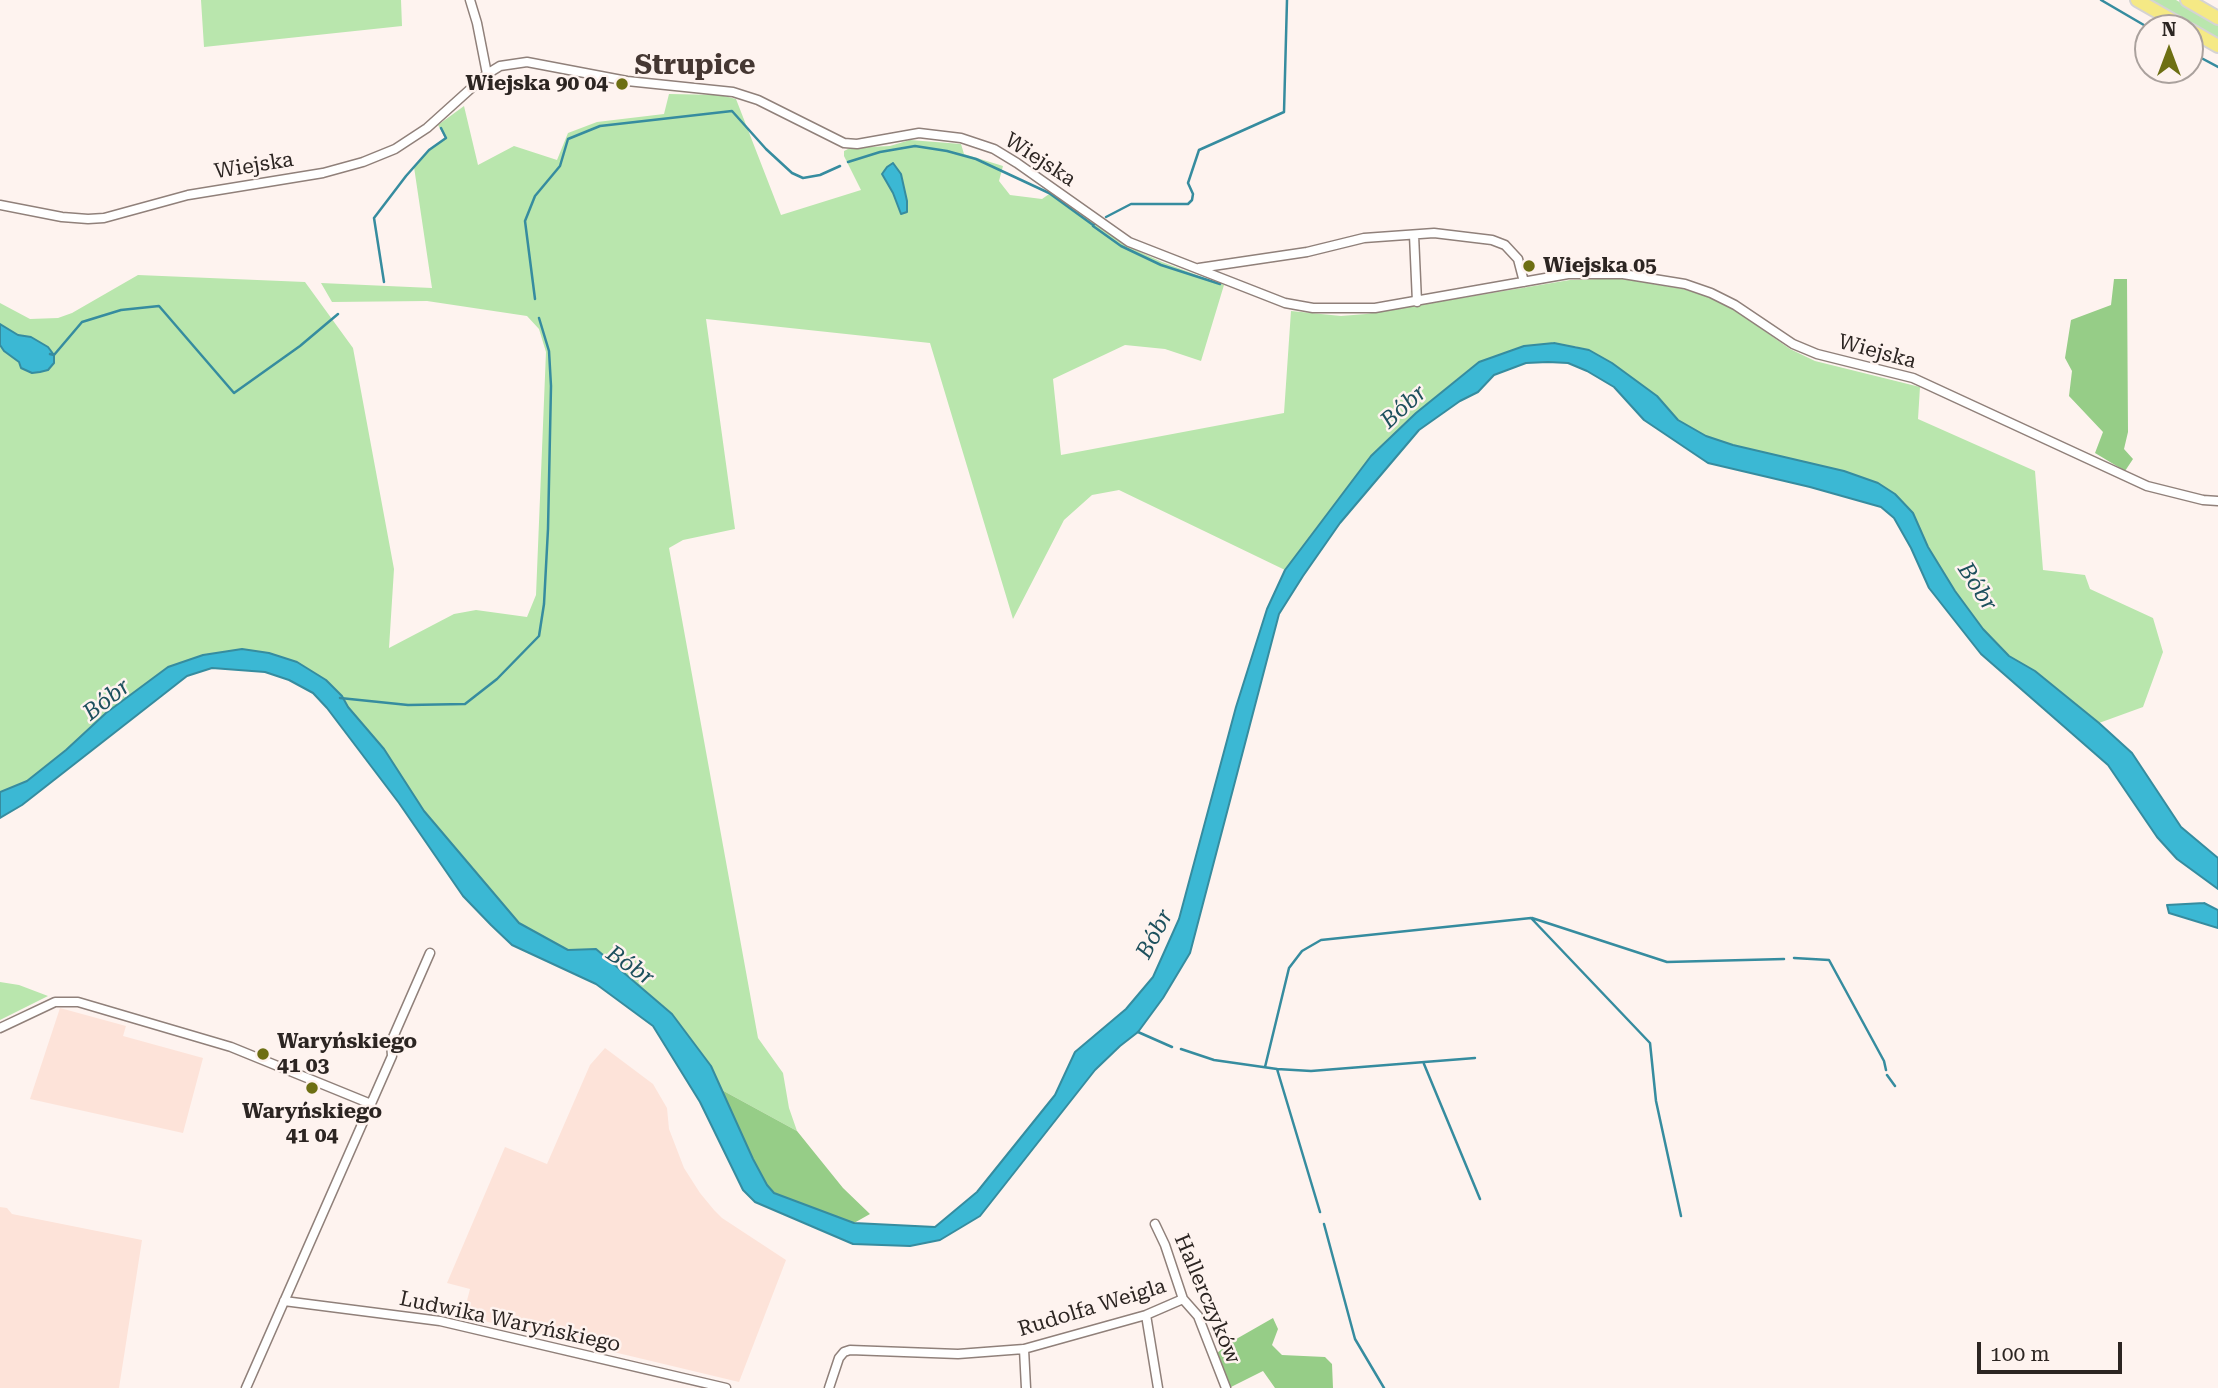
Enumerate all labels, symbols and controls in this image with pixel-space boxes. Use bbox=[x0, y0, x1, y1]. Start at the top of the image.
north arrow bbox=[2134, 14, 2204, 84]
text: N bbox=[2162, 18, 2176, 41]
district label: Strupice bbox=[635, 49, 755, 83]
place label: Wiejska 90 04 bbox=[465, 71, 608, 97]
marker: Wiejska 90 04 bbox=[614, 76, 630, 92]
street label: Wiejska bbox=[1000, 128, 1080, 192]
street label: Wiejska bbox=[213, 147, 295, 185]
place label: Wiejska 05 bbox=[1543, 253, 1657, 279]
marker: Wiejska 05 bbox=[1521, 258, 1537, 274]
street label: Wiejska bbox=[1835, 330, 1919, 374]
water label: Bóbr bbox=[1375, 379, 1433, 435]
water label: Bóbr bbox=[1951, 558, 2003, 616]
water label: Bóbr bbox=[78, 673, 136, 727]
water label: Bóbr bbox=[1131, 904, 1179, 964]
water label: Bóbr bbox=[601, 940, 659, 992]
place label: Waryńskiego 41 03 bbox=[277, 1029, 417, 1079]
marker: Waryńskiego 41 03 bbox=[255, 1046, 271, 1062]
marker: Waryńskiego 41 04 bbox=[304, 1080, 320, 1096]
place label: Waryńskiego 41 04 bbox=[242, 1099, 382, 1149]
street label: Hallerczyków bbox=[1168, 1230, 1246, 1368]
street label: Rudolfa Weigla bbox=[1015, 1274, 1169, 1342]
street label: Ludwika Waryńskiego bbox=[397, 1286, 623, 1358]
scale bar bbox=[1980, 1328, 2125, 1372]
text: 100 m bbox=[1990, 1342, 2050, 1366]

